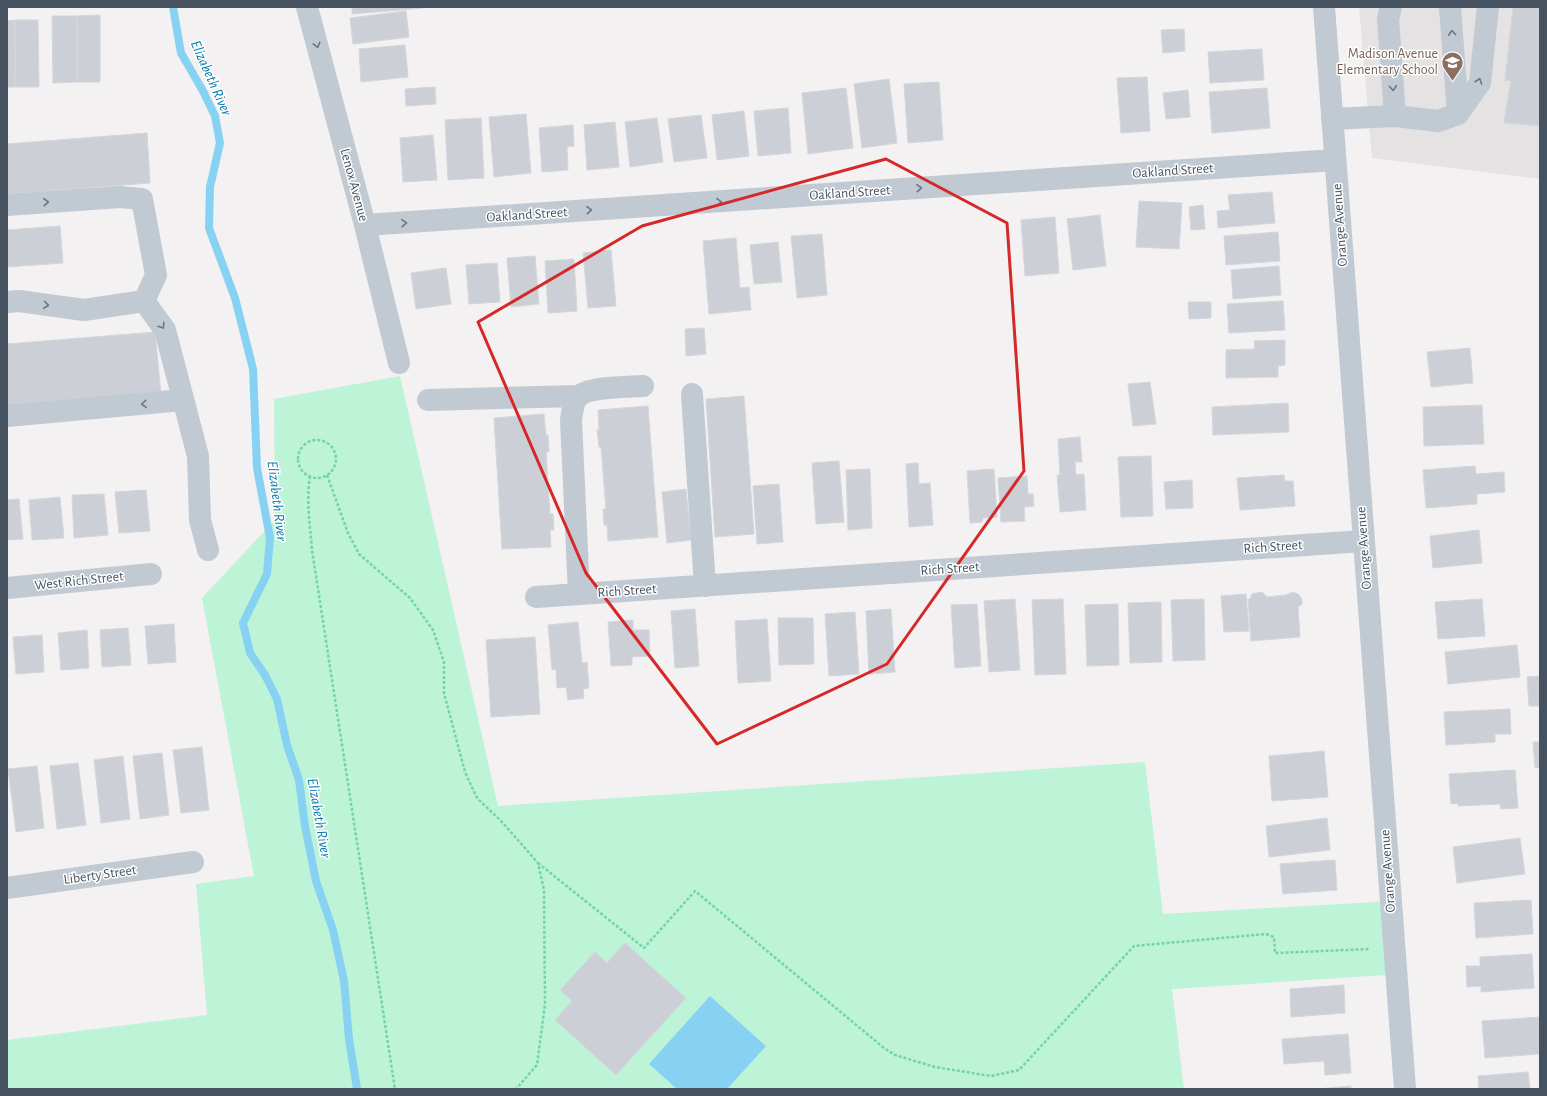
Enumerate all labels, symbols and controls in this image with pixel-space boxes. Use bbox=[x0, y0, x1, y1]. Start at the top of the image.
one-way arrow bbox=[1448, 30, 1457, 36]
water label: Elizabeth River bbox=[188, 38, 235, 119]
one-way arrow bbox=[312, 41, 320, 48]
place label: Madison Avenue Elementary School bbox=[1337, 47, 1438, 77]
school or university icon: Madison Avenue Elementary School bbox=[1440, 49, 1466, 82]
one-way arrow bbox=[1474, 78, 1483, 85]
one-way arrow bbox=[1388, 85, 1397, 91]
street label: Lenox Avenue bbox=[338, 147, 370, 223]
street label: Oakland Street bbox=[1132, 161, 1215, 181]
street label: Oakland Street bbox=[809, 183, 892, 203]
street label: Orange Avenue bbox=[1330, 183, 1350, 267]
one-way arrow bbox=[916, 184, 922, 192]
one-way arrow bbox=[716, 197, 722, 206]
one-way arrow bbox=[43, 198, 49, 207]
street label: Oakland Street bbox=[486, 205, 569, 225]
one-way arrow bbox=[586, 206, 592, 215]
one-way arrow bbox=[401, 218, 407, 227]
one-way arrow bbox=[43, 300, 49, 309]
one-way arrow bbox=[157, 322, 164, 329]
one-way arrow bbox=[141, 399, 147, 408]
water label: Elizabeth River bbox=[265, 460, 289, 543]
street label: Orange Avenue bbox=[1354, 506, 1374, 590]
street label: Rich Street bbox=[1243, 538, 1303, 556]
street label: Rich Street bbox=[920, 560, 980, 578]
street label: West Rich Street bbox=[34, 569, 125, 593]
street label: Rich Street bbox=[597, 582, 657, 600]
water label: Elizabeth River bbox=[305, 777, 334, 860]
street label: Orange Avenue bbox=[1378, 829, 1398, 913]
street label: Liberty Street bbox=[63, 863, 138, 887]

